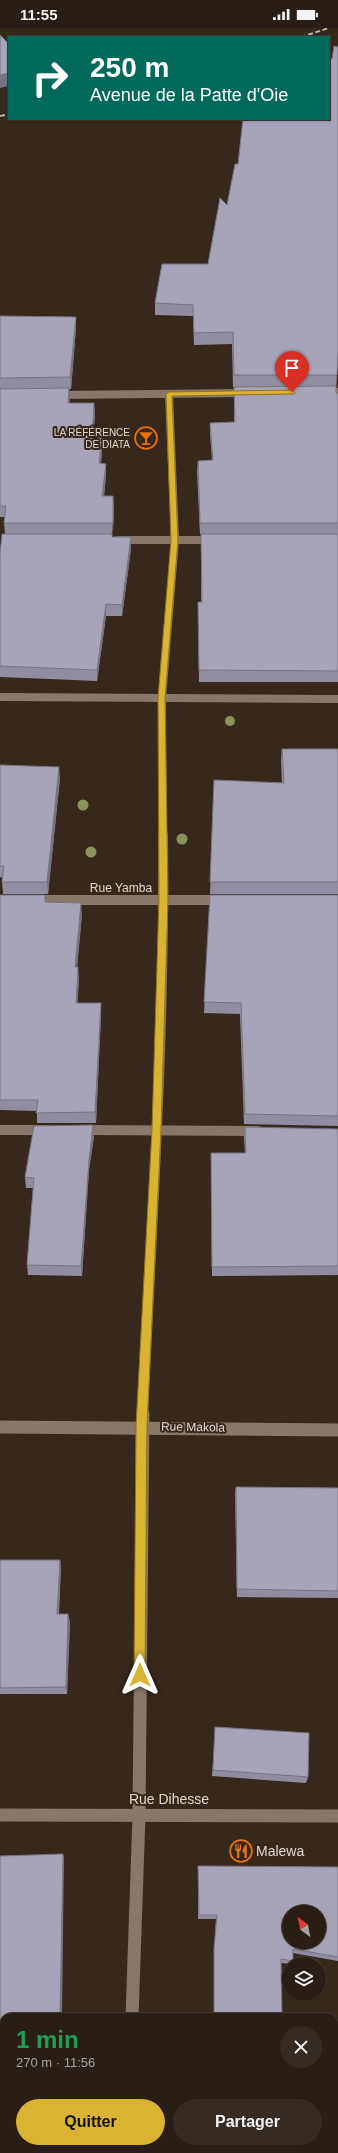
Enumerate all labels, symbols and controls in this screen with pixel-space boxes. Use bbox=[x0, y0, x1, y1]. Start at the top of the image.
text: 11:55 bbox=[20, 6, 58, 23]
icon: right bbox=[24, 52, 76, 104]
text: 250 m bbox=[90, 52, 169, 83]
text: Avenue de la Patte d'Oie bbox=[90, 85, 288, 105]
pin bbox=[275, 351, 309, 392]
icon: arrive bbox=[281, 357, 303, 379]
bar icon: LA RÉFÉRENCE DE DIATA bbox=[133, 425, 159, 451]
place label: LA RÉFÉRENCE DE DIATA bbox=[54, 426, 130, 450]
street label: Rue Yamba bbox=[90, 881, 152, 895]
street label: Rue Makola bbox=[161, 1419, 225, 1435]
position arrow bbox=[119, 1654, 161, 1696]
street label: Rue Dihesse bbox=[129, 1791, 209, 1807]
restaurant icon: Malewa bbox=[228, 1838, 254, 1864]
place label: Malewa bbox=[256, 1843, 304, 1859]
north arrow bbox=[282, 1905, 326, 1949]
map controls bbox=[282, 1905, 326, 2001]
button: layers bbox=[282, 1957, 326, 2001]
text: 1 min bbox=[16, 2026, 79, 2053]
button: close bbox=[280, 2026, 322, 2068]
text: 270 m · 11:56 bbox=[16, 2055, 95, 2070]
button: Quitter bbox=[16, 2099, 165, 2145]
button: Partager bbox=[173, 2099, 322, 2145]

